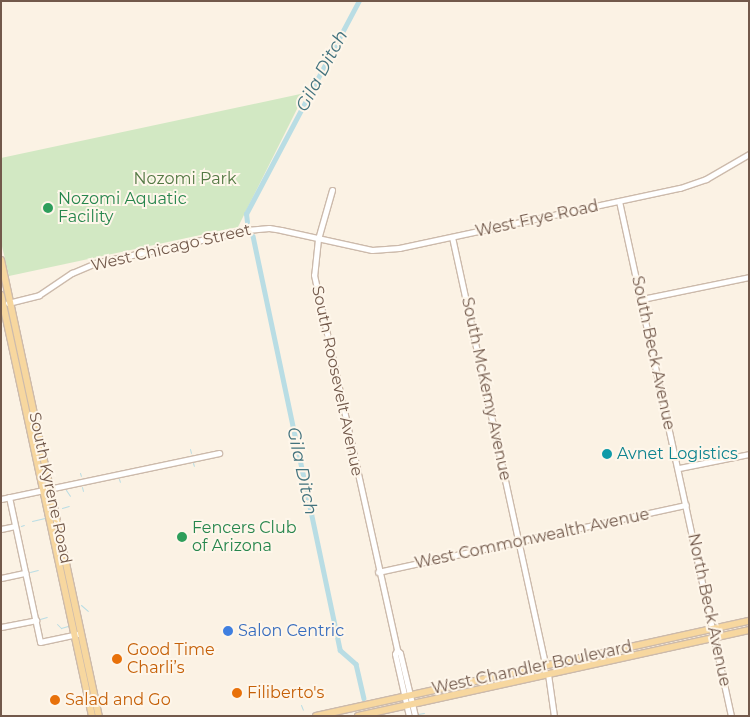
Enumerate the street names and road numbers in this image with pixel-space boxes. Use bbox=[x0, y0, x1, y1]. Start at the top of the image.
street label: West Frye Road bbox=[474, 197, 600, 241]
street label: West Chicago Street bbox=[89, 220, 253, 276]
street label: South Beck Avenue bbox=[627, 274, 679, 432]
street label: South Roosevelt Avenue bbox=[307, 284, 367, 478]
street label: South McKemy Avenue bbox=[457, 296, 515, 482]
street label: South Kyrene Road bbox=[25, 410, 75, 566]
street label: West Commonwealth Avenue bbox=[413, 505, 651, 573]
street label: North Beck Avenue bbox=[683, 532, 735, 688]
street label: West Chandler Boulevard bbox=[430, 637, 634, 699]

